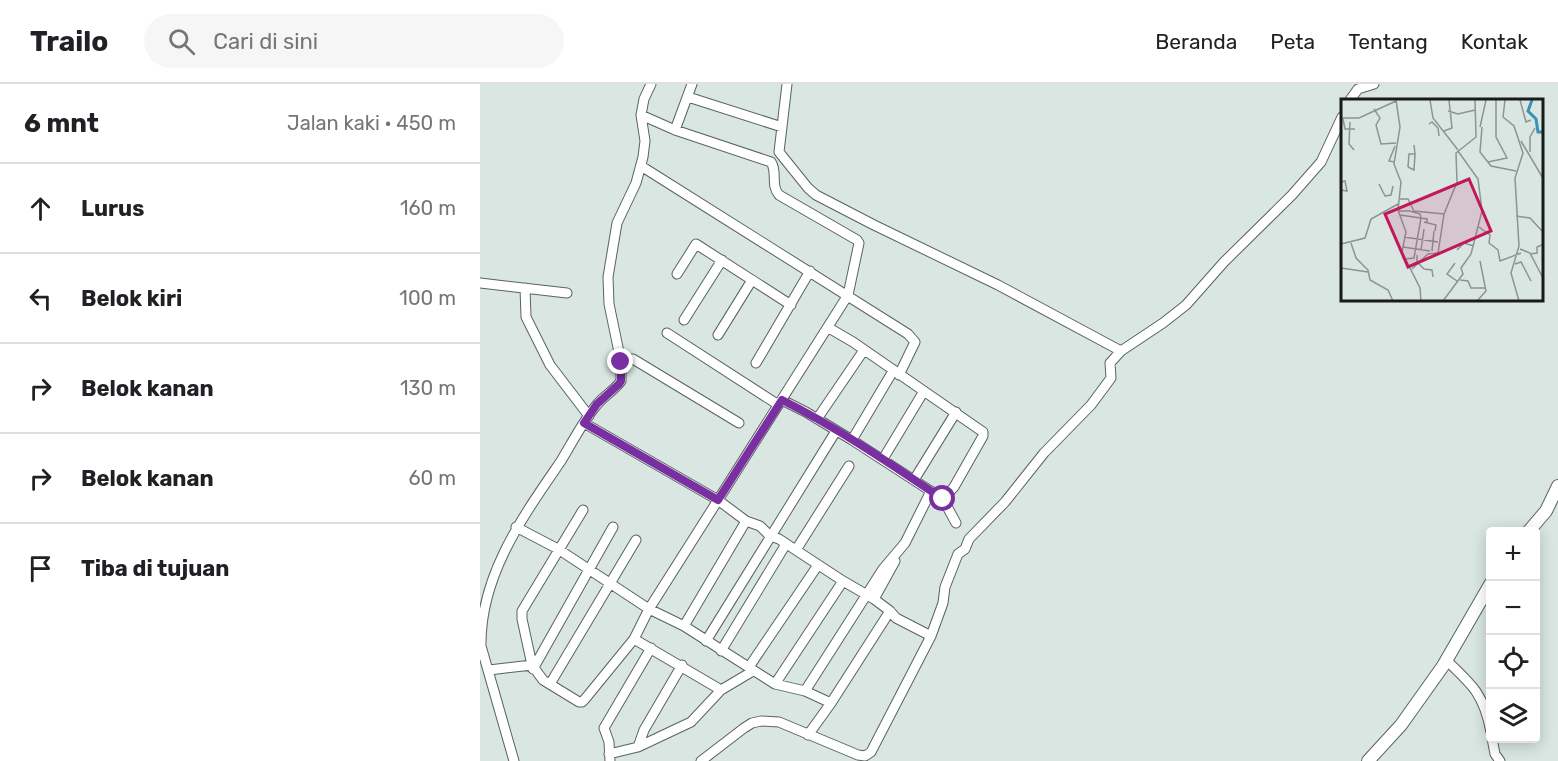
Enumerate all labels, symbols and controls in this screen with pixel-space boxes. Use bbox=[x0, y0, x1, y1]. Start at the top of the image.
search box bbox=[144, 14, 564, 68]
text: Trailo bbox=[30, 25, 108, 58]
icon: search bbox=[165, 25, 198, 58]
text: Cari di sini bbox=[213, 28, 318, 55]
text: Beranda bbox=[1155, 29, 1237, 54]
text: Peta bbox=[1270, 29, 1315, 54]
text: Tentang bbox=[1348, 29, 1428, 54]
text: Kontak bbox=[1461, 29, 1528, 54]
inset map bbox=[1341, 99, 1543, 302]
text: 6 mnt bbox=[24, 108, 99, 139]
text: Jalan kaki · 450 m bbox=[287, 111, 456, 135]
icon: ahead bbox=[24, 192, 57, 225]
text: Lurus bbox=[81, 195, 144, 222]
text: 160 m bbox=[400, 196, 456, 220]
icon: left bbox=[24, 282, 57, 315]
text: Belok kiri bbox=[81, 285, 182, 312]
text: 100 m bbox=[399, 286, 456, 310]
route end bbox=[607, 348, 633, 374]
icon: right bbox=[24, 372, 57, 405]
text: Belok kanan bbox=[81, 375, 214, 402]
text: 130 m bbox=[400, 376, 456, 400]
icon: right bbox=[24, 462, 57, 495]
text: Belok kanan bbox=[81, 465, 214, 492]
text: 60 m bbox=[409, 466, 456, 490]
route start bbox=[929, 485, 955, 511]
map controls bbox=[1486, 527, 1540, 743]
button: + bbox=[1486, 527, 1540, 581]
icon: arrive bbox=[24, 552, 57, 585]
text: Tiba di tujuan bbox=[81, 555, 229, 582]
button: − bbox=[1486, 581, 1540, 635]
button: locate bbox=[1486, 635, 1540, 689]
button: layers bbox=[1486, 689, 1540, 743]

